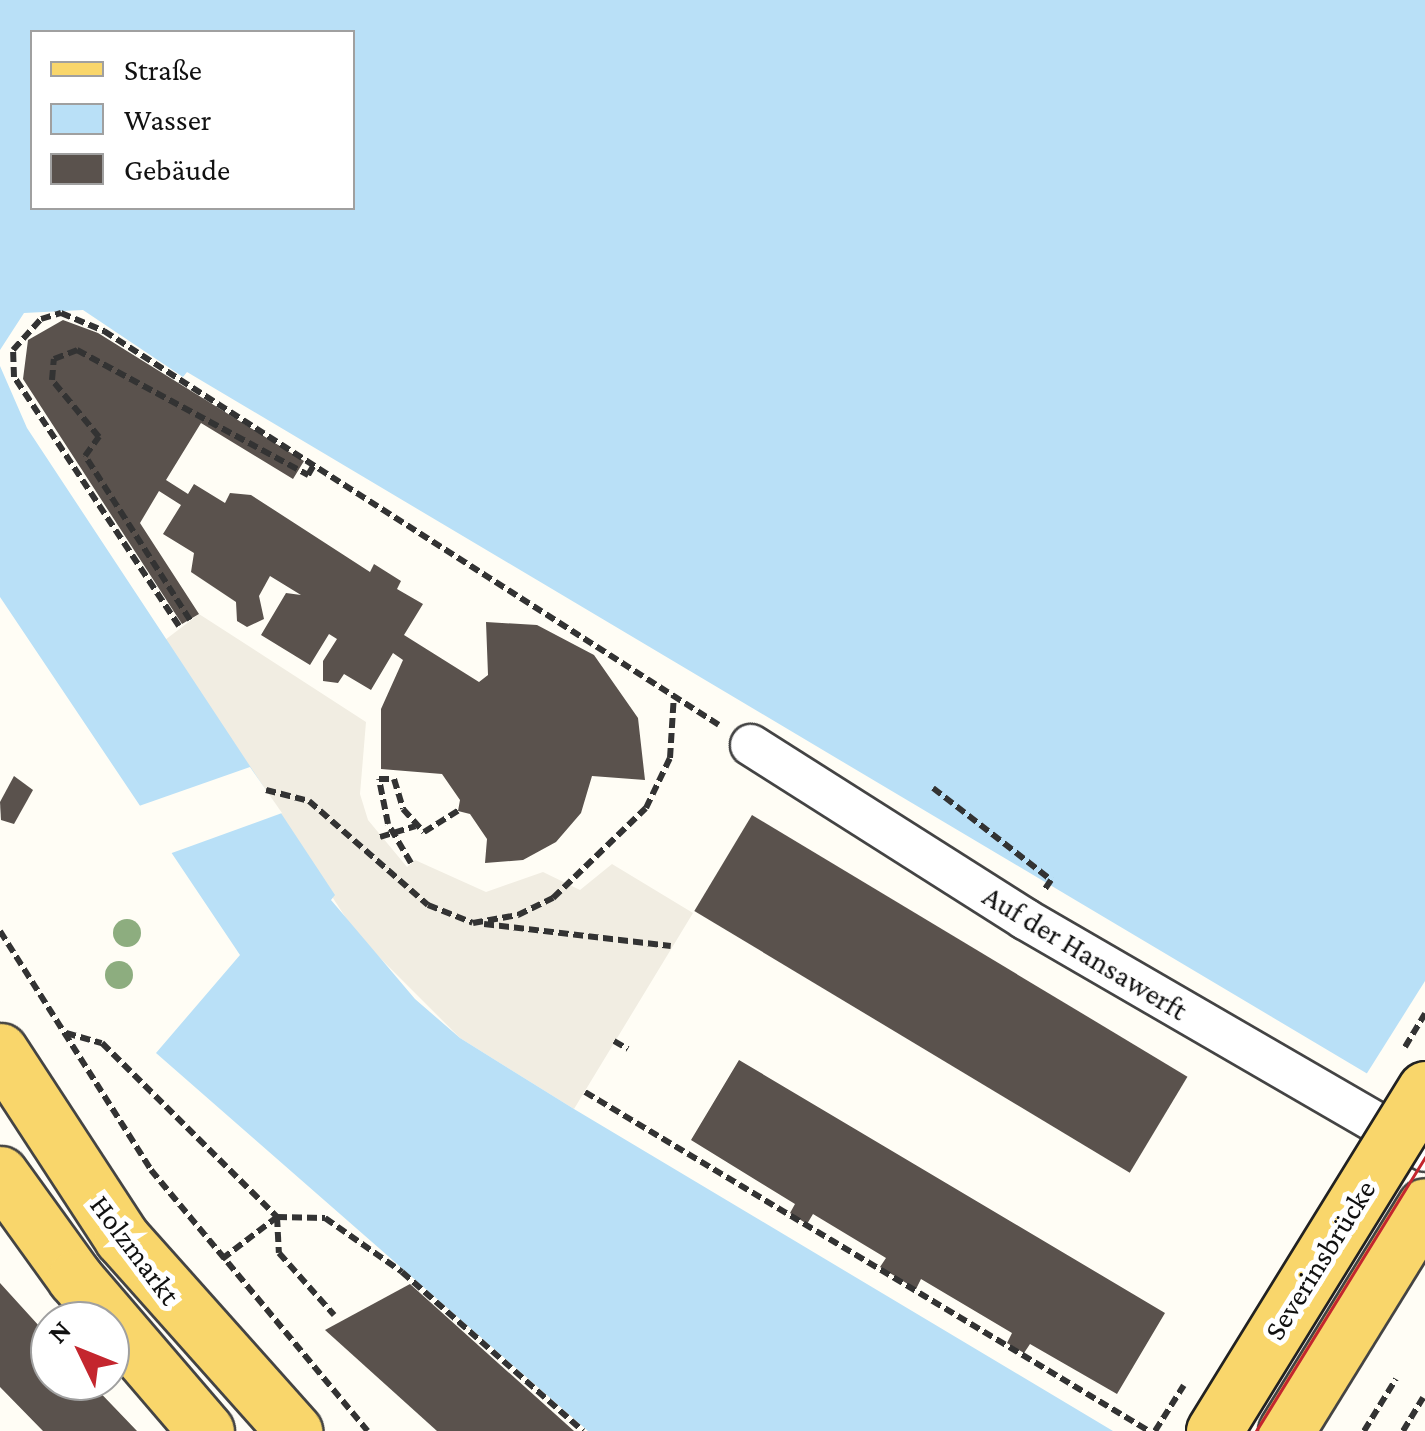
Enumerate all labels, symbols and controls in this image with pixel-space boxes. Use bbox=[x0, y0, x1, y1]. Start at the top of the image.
legend bbox=[30, 30, 355, 210]
text: Straße bbox=[124, 53, 202, 86]
text: Wasser bbox=[124, 103, 211, 136]
text: Gebäude bbox=[124, 153, 230, 186]
street label: Auf der Hansawerft bbox=[976, 878, 1194, 1028]
street label: Severinsbrücke bbox=[1257, 1173, 1383, 1347]
street label: Holzmarkt bbox=[82, 1188, 188, 1312]
north arrow bbox=[30, 1301, 130, 1401]
text: N bbox=[41, 1314, 77, 1349]

